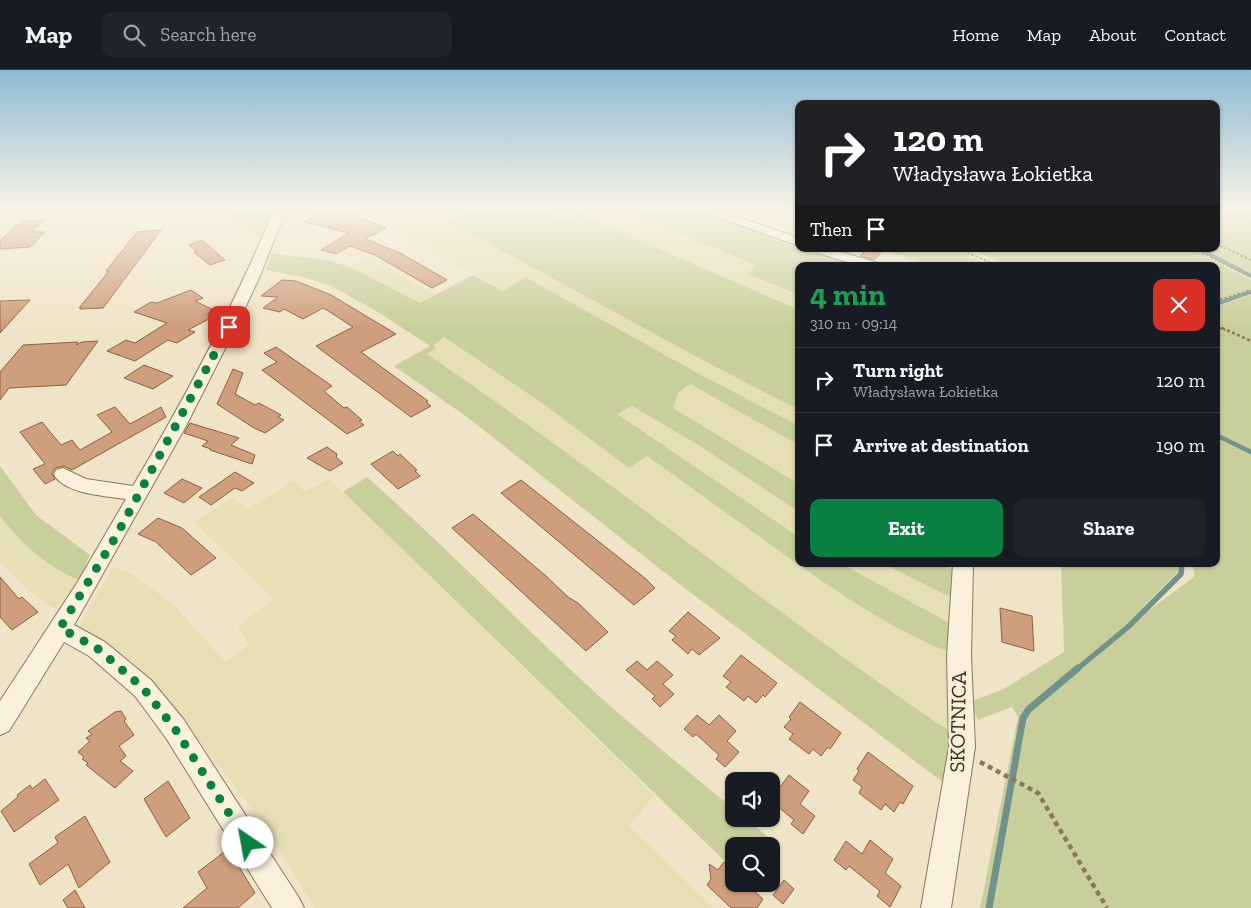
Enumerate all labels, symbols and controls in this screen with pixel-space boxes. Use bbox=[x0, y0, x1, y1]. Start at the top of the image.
search box bbox=[102, 12, 452, 57]
text: Map bbox=[25, 20, 72, 49]
icon: search bbox=[120, 21, 148, 49]
text: Search here bbox=[160, 23, 257, 46]
text: Home bbox=[952, 24, 999, 46]
text: Map bbox=[1027, 24, 1061, 46]
text: About bbox=[1089, 24, 1136, 46]
text: Contact bbox=[1164, 24, 1226, 46]
text: 120 m bbox=[893, 118, 983, 160]
icon: right bbox=[810, 120, 875, 185]
text: Władysława Łokietka bbox=[893, 160, 1093, 187]
icon: arrive bbox=[862, 215, 890, 243]
text: Then bbox=[810, 218, 852, 241]
text: 4 min bbox=[810, 277, 886, 313]
button: close bbox=[1153, 279, 1205, 331]
pin bbox=[208, 306, 250, 348]
icon: arrive bbox=[215, 313, 243, 341]
text: 310 m · 09:14 bbox=[810, 314, 898, 333]
text: Turn right bbox=[853, 359, 943, 382]
icon: right bbox=[810, 366, 838, 394]
text: 120 m bbox=[1156, 369, 1205, 392]
text: Władysława Łokietka bbox=[853, 382, 998, 401]
icon: arrive bbox=[810, 431, 838, 459]
text: Arrive at destination bbox=[853, 434, 1029, 457]
text: 190 m bbox=[1156, 434, 1205, 457]
button: Exit bbox=[810, 499, 1003, 557]
button: Share bbox=[1013, 499, 1205, 557]
street label: SKOTNICA bbox=[944, 671, 971, 773]
map controls bbox=[725, 772, 780, 892]
button: sound bbox=[725, 772, 780, 827]
position arrow bbox=[221, 816, 273, 868]
button: search bbox=[725, 837, 780, 892]

